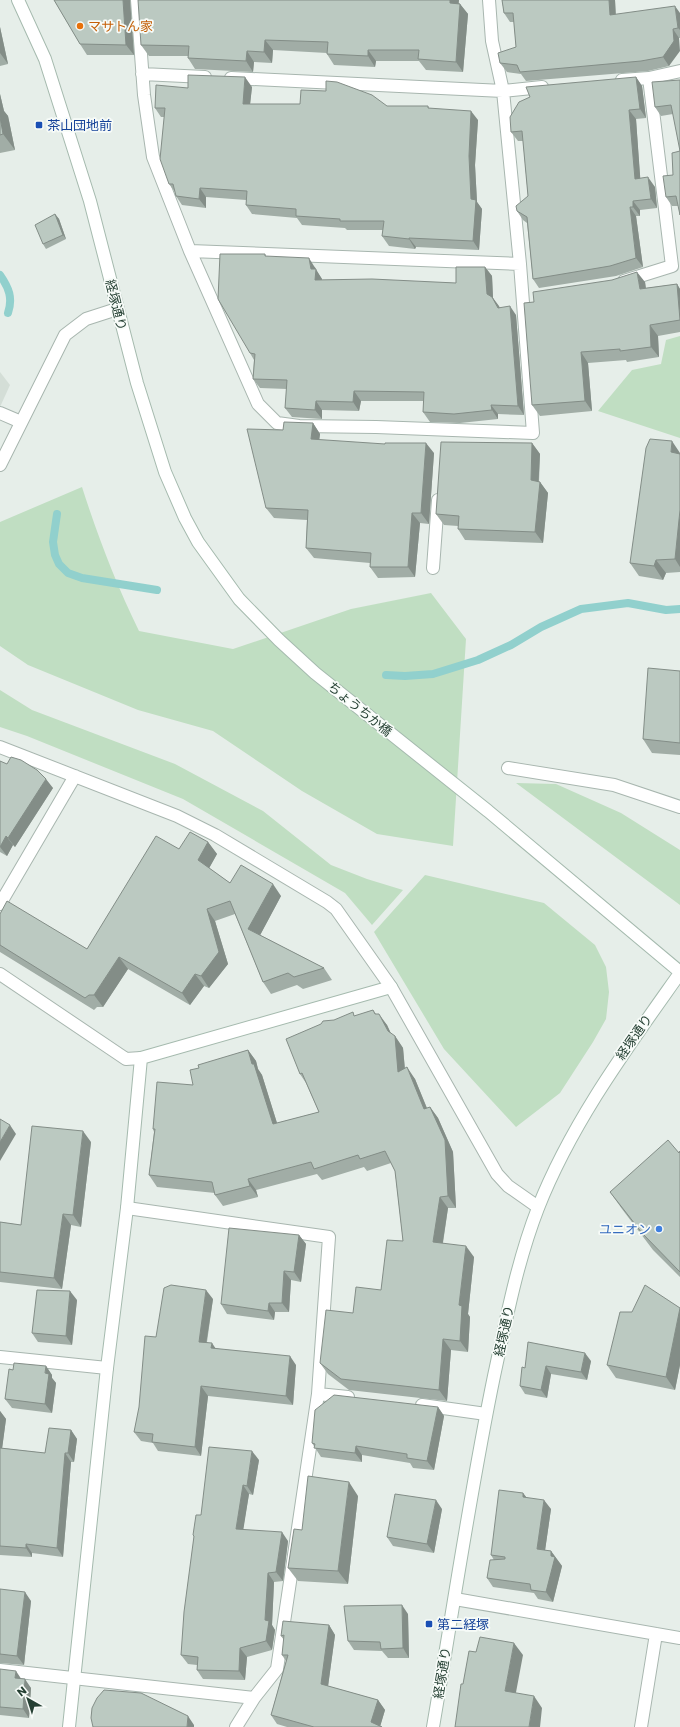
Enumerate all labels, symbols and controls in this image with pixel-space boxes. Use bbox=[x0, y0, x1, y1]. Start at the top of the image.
place label: マサトん家 bbox=[88, 17, 153, 36]
marker: マサトん家 bbox=[75, 21, 85, 31]
place label: 茶山団地前 bbox=[47, 116, 112, 135]
marker: 茶山団地前 bbox=[34, 120, 44, 130]
street label: 経塚通り bbox=[100, 277, 132, 333]
street label: ちょうちか橋 bbox=[324, 677, 396, 741]
street label: 経塚通り bbox=[611, 1010, 657, 1064]
place label: ユニオン bbox=[599, 1220, 651, 1239]
marker: ユニオン bbox=[654, 1224, 664, 1234]
street label: 経塚通り bbox=[489, 1304, 519, 1358]
place label: 第二経塚 bbox=[437, 1615, 489, 1634]
marker: 第二経塚 bbox=[424, 1619, 434, 1629]
street label: 経塚通り bbox=[429, 1646, 455, 1700]
north arrow bbox=[8, 1679, 48, 1719]
text: N bbox=[13, 1682, 30, 1700]

